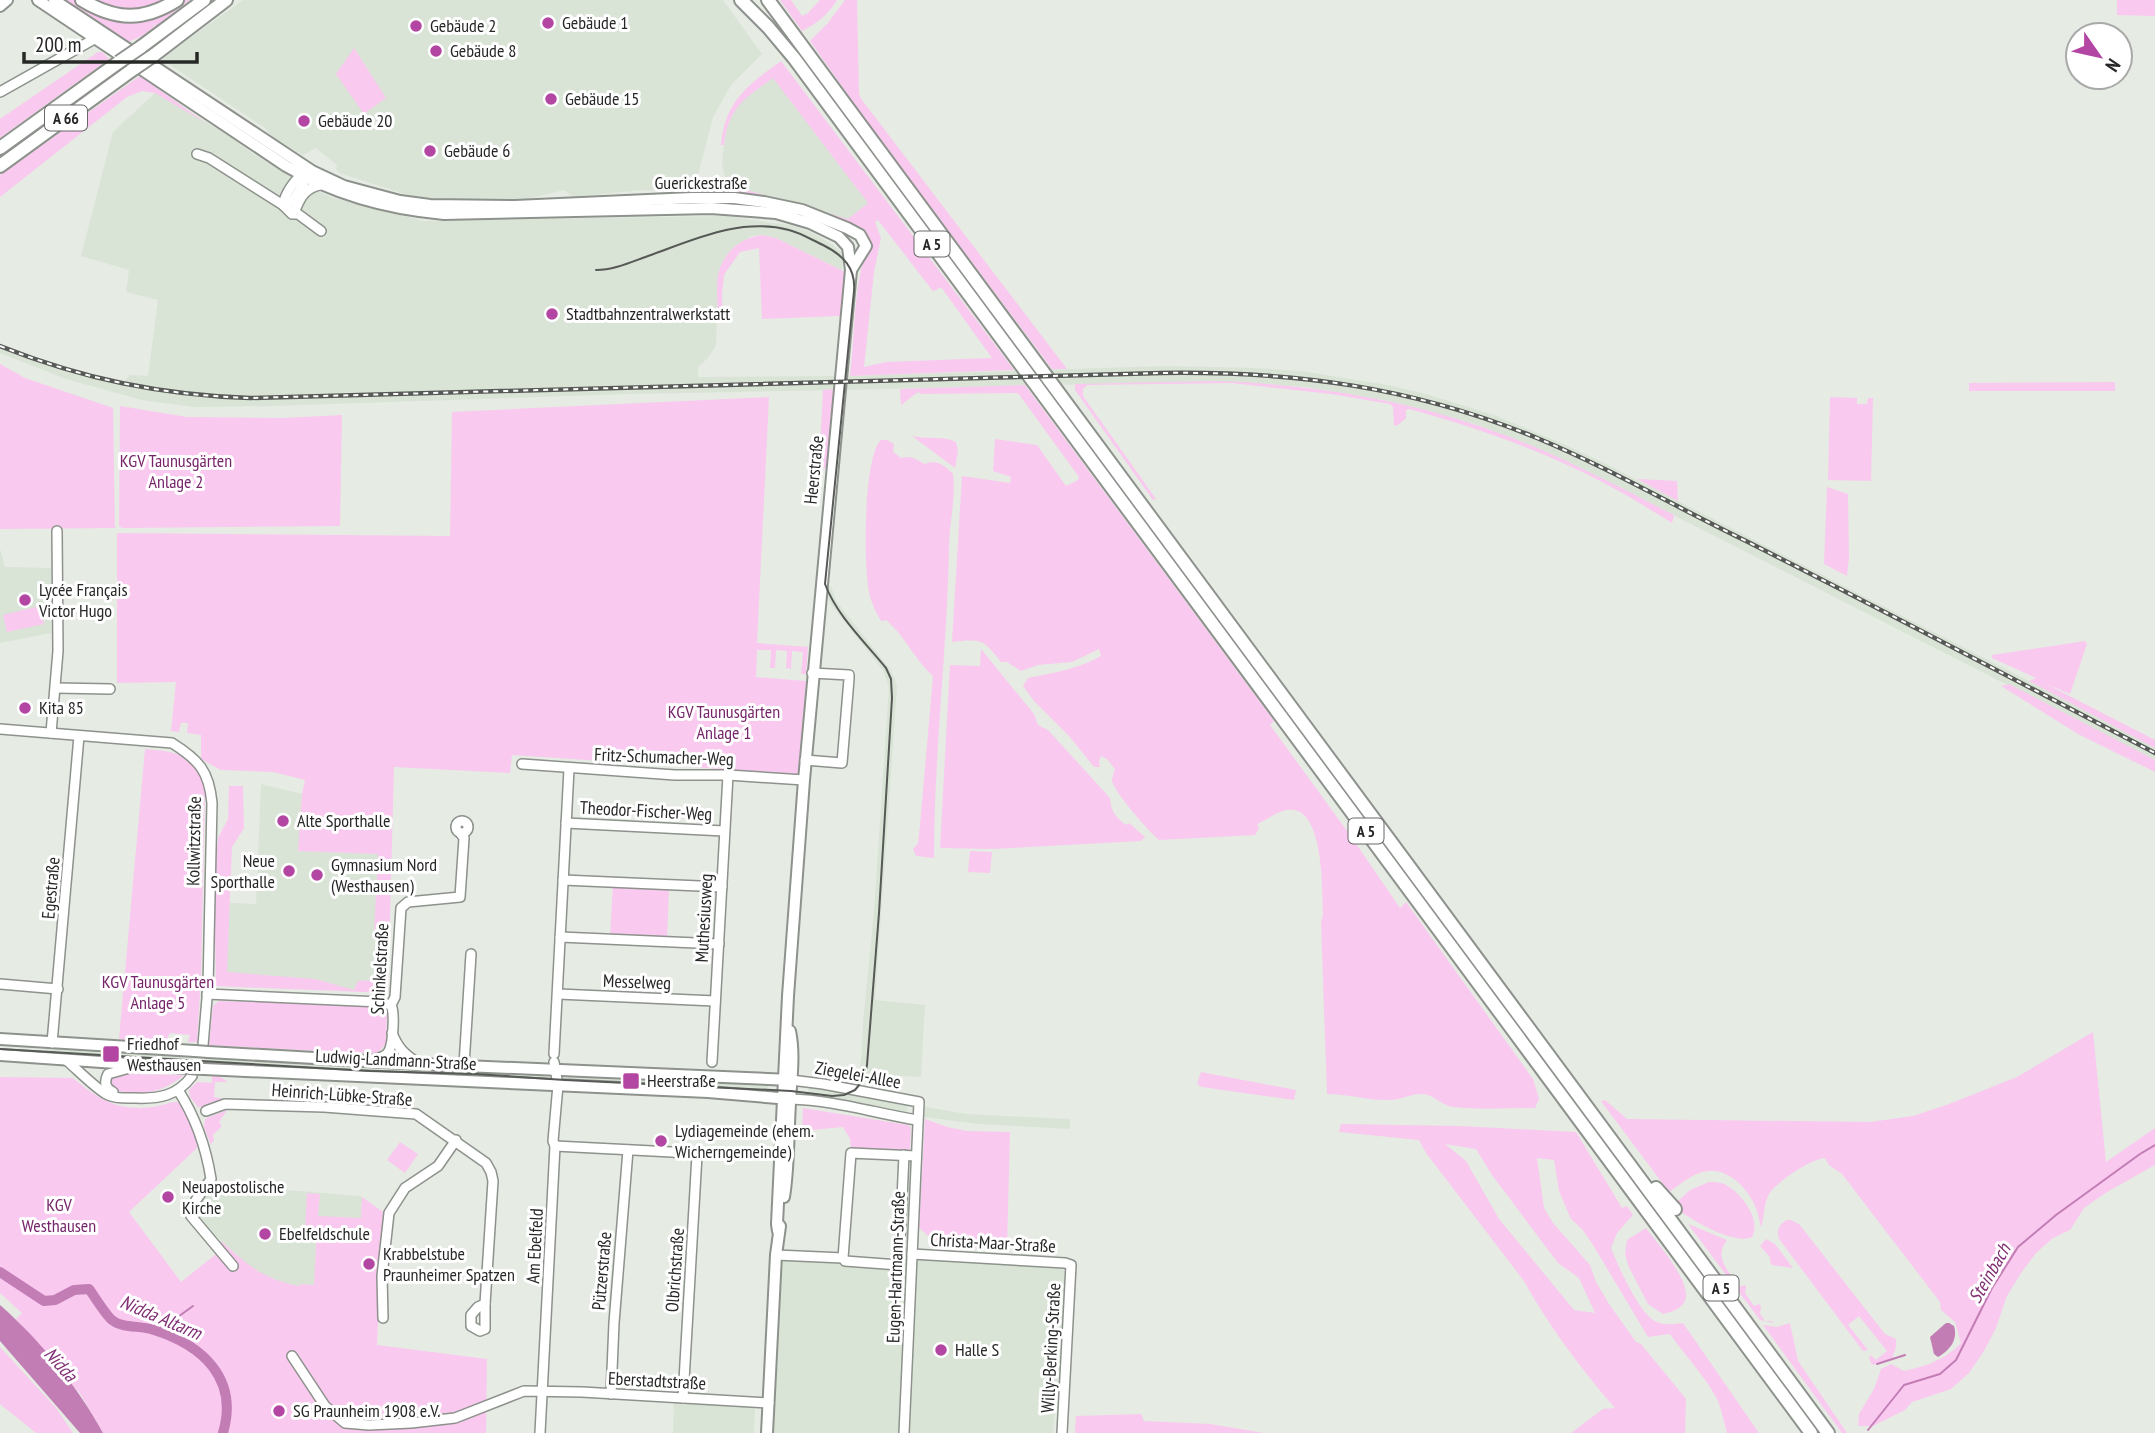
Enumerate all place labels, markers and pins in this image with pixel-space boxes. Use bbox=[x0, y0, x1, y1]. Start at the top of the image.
place label: Gebäude 1 bbox=[562, 11, 628, 34]
place label: Gebäude 2 bbox=[430, 14, 496, 37]
marker: Gebäude 1 bbox=[540, 15, 556, 31]
marker: Gebäude 2 bbox=[408, 18, 424, 34]
place label: Gebäude 8 bbox=[450, 39, 516, 62]
marker: Gebäude 8 bbox=[428, 43, 444, 59]
place label: Gebäude 15 bbox=[565, 87, 639, 110]
marker: Gebäude 15 bbox=[543, 91, 559, 107]
place label: Gebäude 20 bbox=[318, 109, 392, 132]
marker: Gebäude 20 bbox=[296, 113, 312, 129]
place label: Gebäude 6 bbox=[444, 139, 510, 162]
marker: Gebäude 6 bbox=[422, 143, 438, 159]
place label: Stadtbahnzentralwerkstatt bbox=[566, 302, 730, 325]
marker: Stadtbahnzentralwerkstatt bbox=[544, 306, 560, 322]
place label: Lycée Français Victor Hugo bbox=[38, 578, 128, 622]
marker: Lycée Français Victor Hugo bbox=[17, 592, 33, 608]
place label: Kita 85 bbox=[39, 696, 84, 719]
marker: Kita 85 bbox=[17, 700, 33, 716]
place label: Alte Sporthalle bbox=[297, 809, 390, 832]
marker: Alte Sporthalle bbox=[275, 813, 291, 829]
place label: Neue Sporthalle bbox=[210, 849, 275, 893]
place label: Gymnasium Nord (Westhausen) bbox=[331, 853, 437, 897]
marker: Neue Sporthalle bbox=[281, 863, 297, 879]
marker: Gymnasium Nord (Westhausen) bbox=[309, 867, 325, 883]
place label: Friedhof Westhausen bbox=[127, 1032, 201, 1076]
marker: Friedhof Westhausen bbox=[101, 1044, 121, 1064]
place label: Heerstraße bbox=[647, 1069, 716, 1092]
marker: Heerstraße bbox=[621, 1071, 641, 1091]
place label: Lydiagemeinde (ehem. Wicherngemeinde) bbox=[675, 1119, 814, 1163]
marker: Lydiagemeinde (ehem. Wicherngemeinde) bbox=[653, 1133, 669, 1149]
place label: Neuapostolische Kirche bbox=[182, 1175, 284, 1219]
marker: Neuapostolische Kirche bbox=[160, 1189, 176, 1205]
place label: Ebelfeldschule bbox=[279, 1222, 370, 1245]
marker: Ebelfeldschule bbox=[257, 1226, 273, 1242]
place label: Krabbelstube Praunheimer Spatzen bbox=[383, 1242, 515, 1286]
marker: Krabbelstube Praunheimer Spatzen bbox=[361, 1256, 377, 1272]
place label: Halle S bbox=[955, 1338, 999, 1361]
marker: Halle S bbox=[933, 1342, 949, 1358]
place label: SG Praunheim 1908 e.V. bbox=[293, 1399, 440, 1422]
marker: SG Praunheim 1908 e.V. bbox=[271, 1403, 287, 1419]

